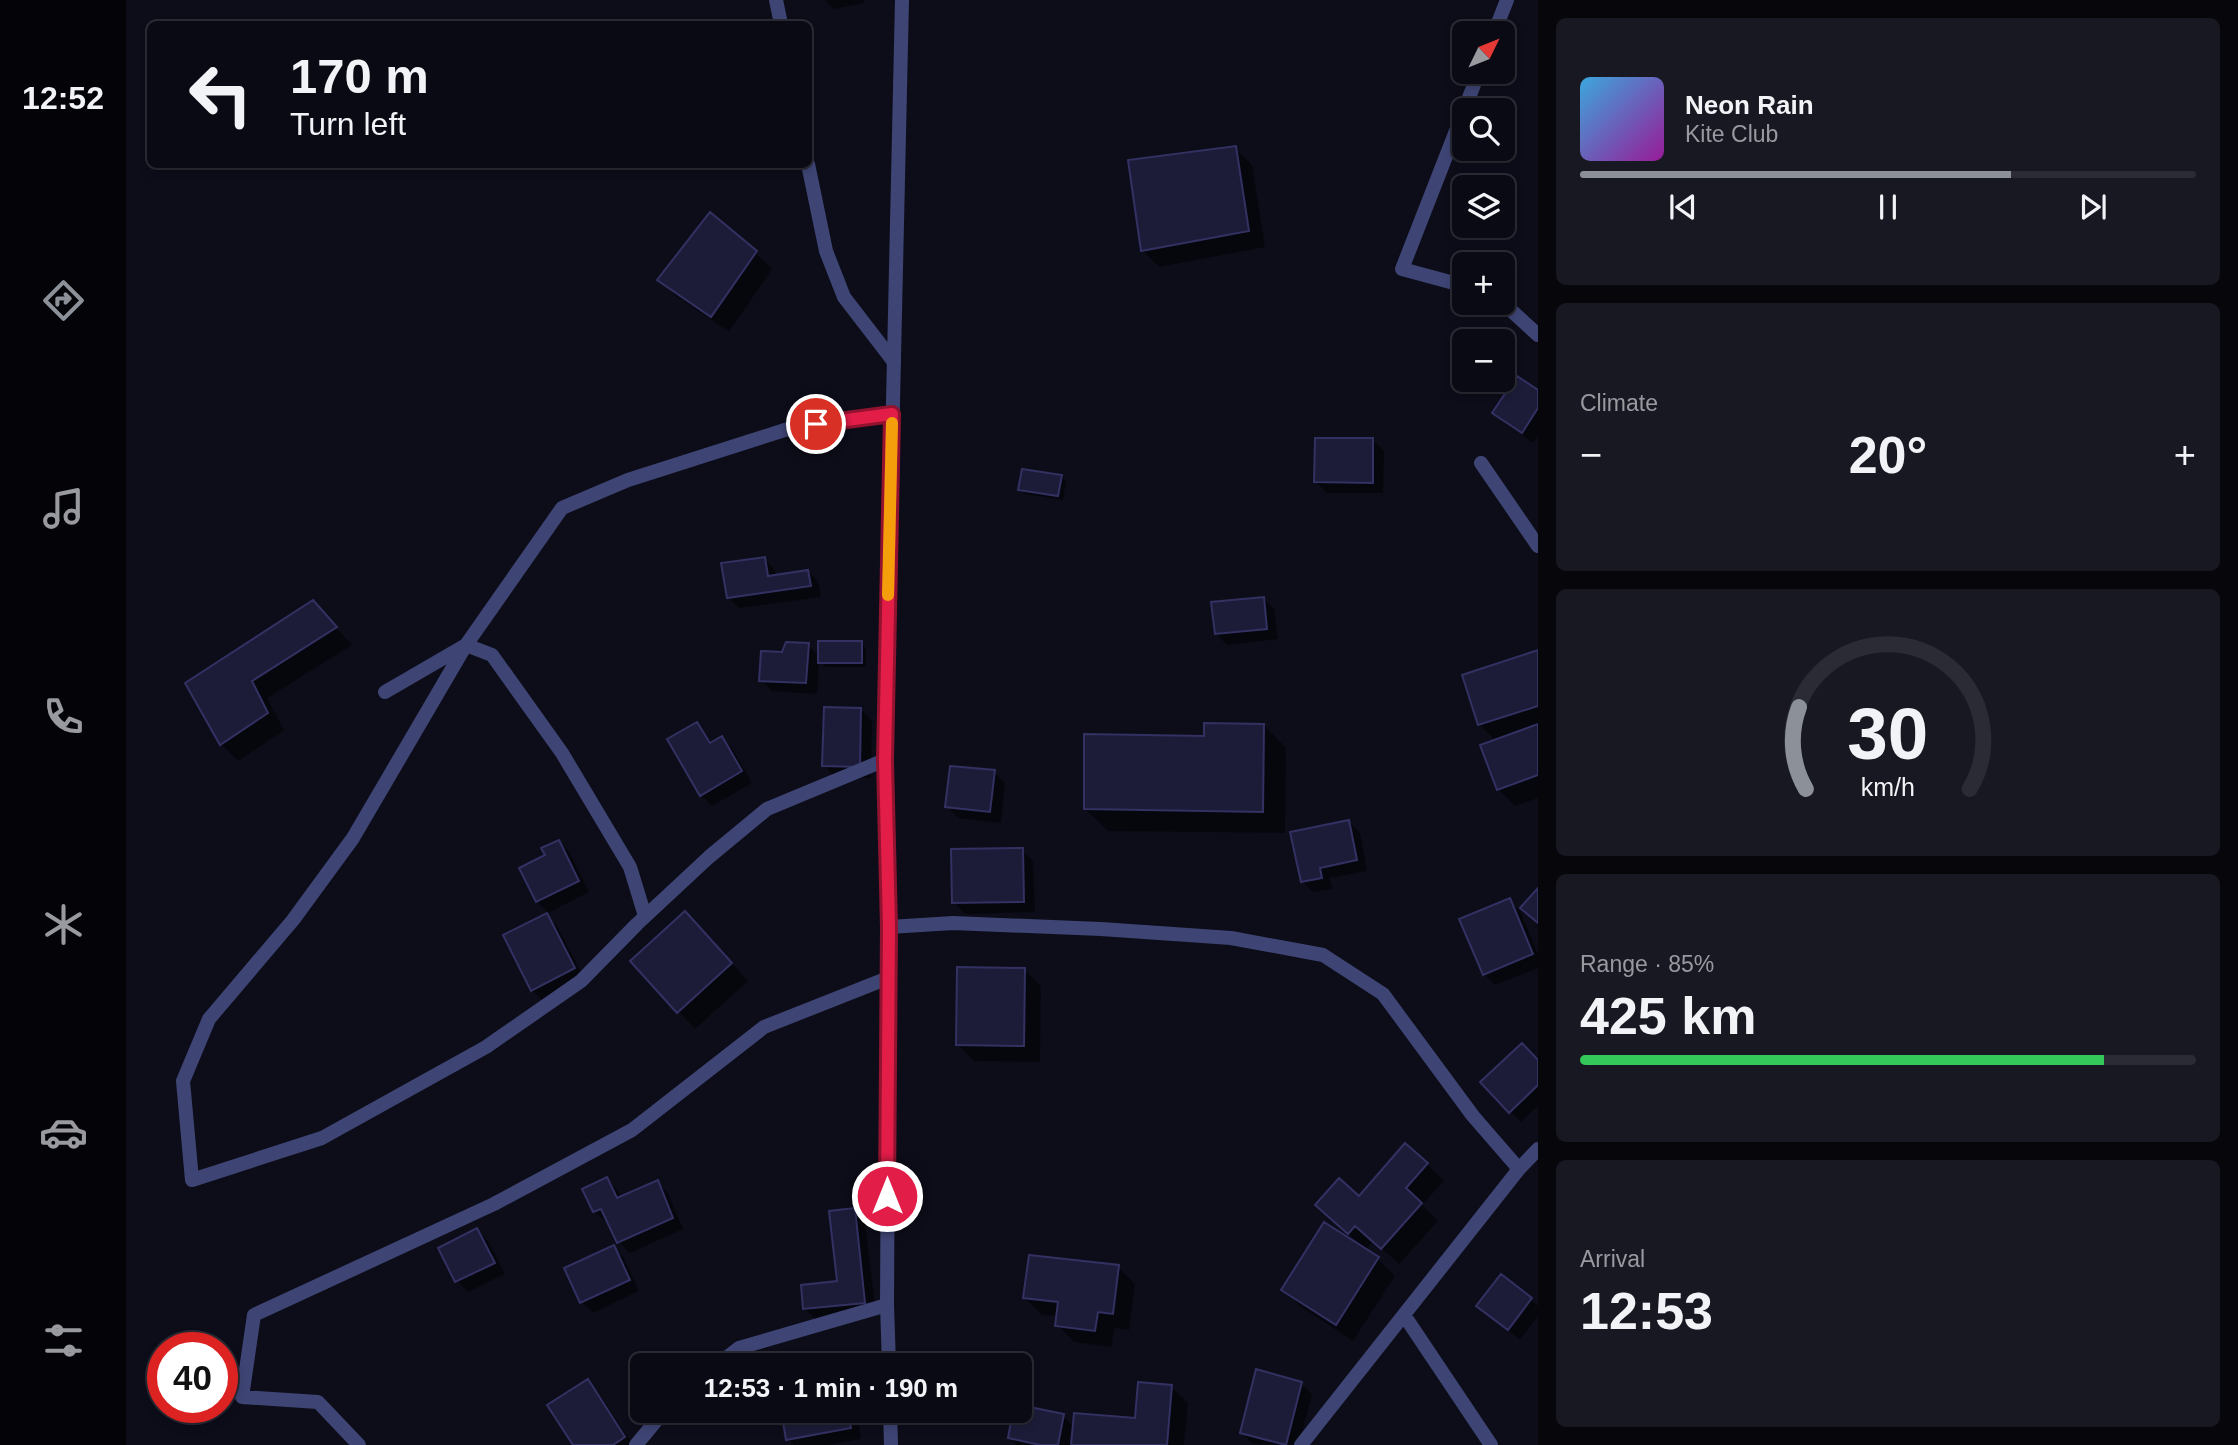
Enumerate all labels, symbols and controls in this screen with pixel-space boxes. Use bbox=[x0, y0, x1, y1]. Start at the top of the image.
north arrow bbox=[1452, 21, 1516, 84]
map controls bbox=[1452, 21, 1515, 392]
icon: left bbox=[175, 49, 266, 140]
text: 170 m bbox=[290, 49, 429, 103]
text: 12:52 bbox=[22, 80, 104, 116]
text: Neon Rain bbox=[1685, 90, 1814, 120]
button: search bbox=[1452, 98, 1515, 161]
text: Turn left bbox=[290, 106, 406, 142]
text: Kite Club bbox=[1685, 121, 1778, 147]
button: layers bbox=[1452, 175, 1515, 238]
icon: previous bbox=[1664, 188, 1702, 226]
icon: pause bbox=[1869, 188, 1907, 226]
icon: next bbox=[2074, 188, 2112, 226]
button: + bbox=[1452, 252, 1515, 315]
icon: directions bbox=[39, 276, 88, 325]
button: − bbox=[1452, 329, 1515, 392]
text: Climate bbox=[1580, 390, 1658, 416]
pin bbox=[786, 394, 846, 454]
icon: arrive bbox=[797, 405, 835, 443]
text: 20° bbox=[1849, 426, 1927, 484]
text: − bbox=[1580, 434, 1602, 476]
text: + bbox=[2174, 434, 2196, 476]
icon: music bbox=[39, 484, 88, 533]
icon: phone bbox=[39, 692, 88, 741]
text: 30 bbox=[1848, 693, 1928, 774]
text: km/h bbox=[1861, 772, 1915, 800]
icon: climate bbox=[39, 900, 88, 949]
text: Range · 85% bbox=[1580, 951, 1714, 977]
text: 425 km bbox=[1580, 987, 1756, 1045]
icon: car bbox=[39, 1108, 88, 1157]
position arrow bbox=[850, 1159, 924, 1233]
text: Arrival bbox=[1580, 1246, 1645, 1272]
text: 12:53 bbox=[1580, 1282, 1713, 1340]
icon: filters bbox=[39, 1316, 88, 1365]
speed limit sign: 40 bbox=[147, 1332, 238, 1423]
text: 12:53 · 1 min · 190 m bbox=[704, 1373, 958, 1403]

